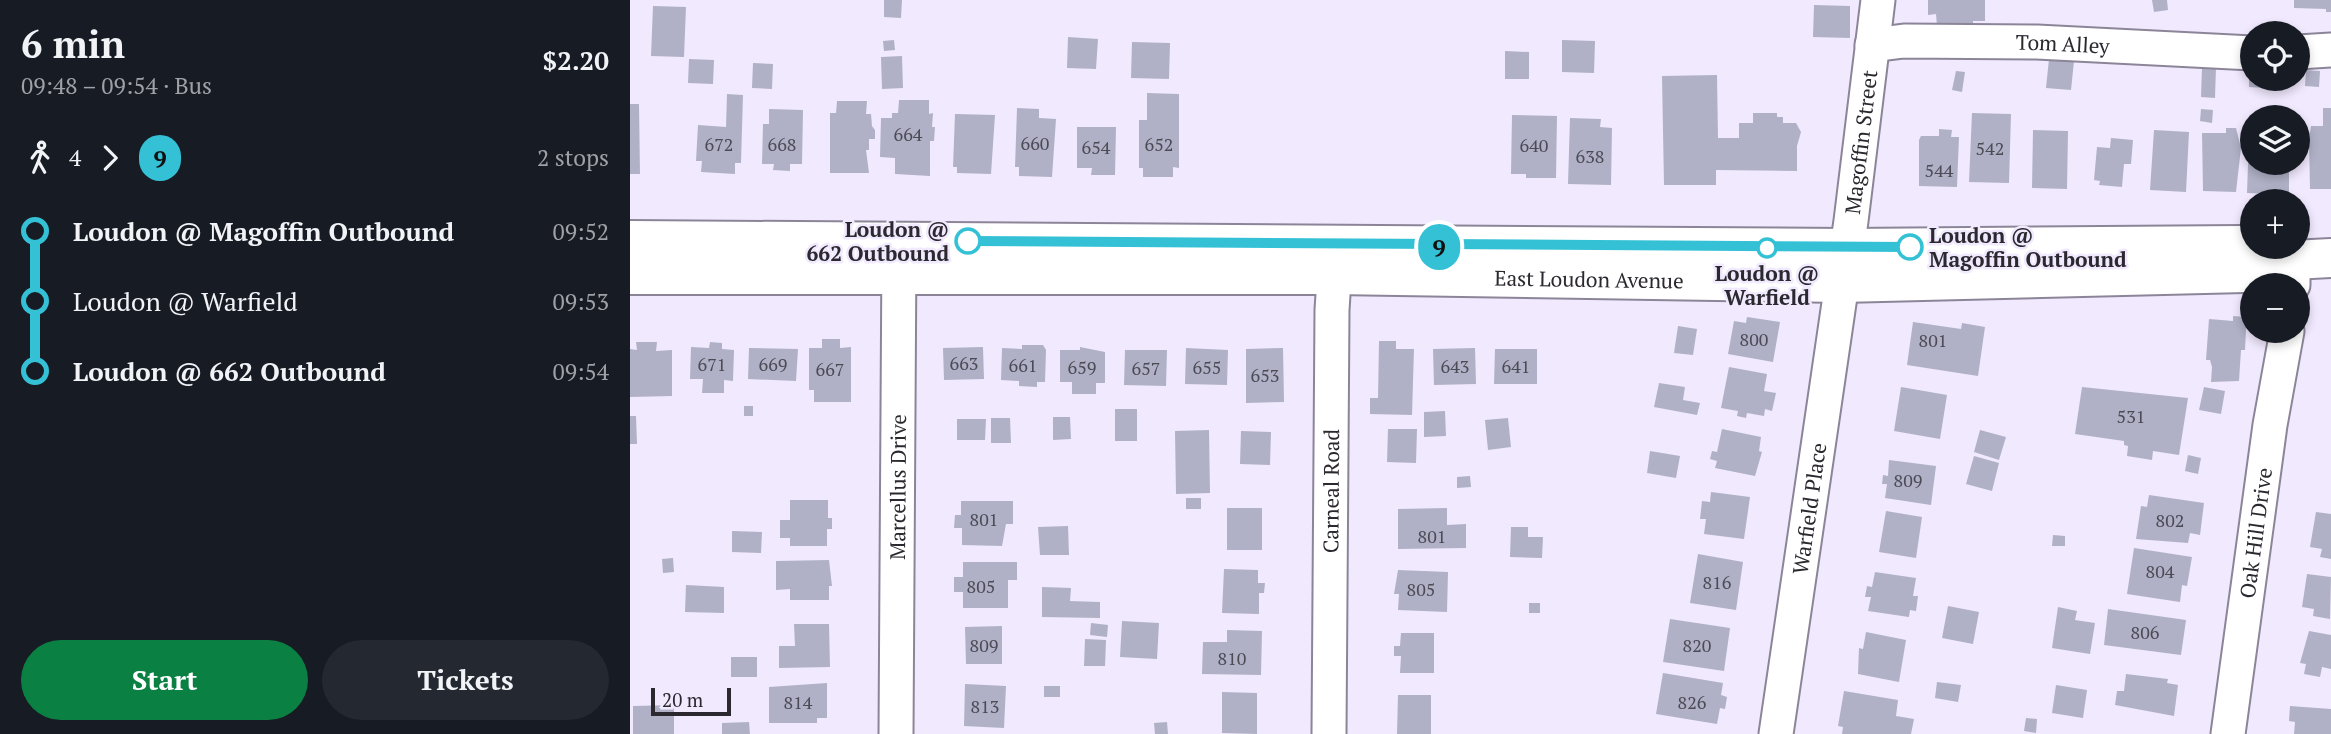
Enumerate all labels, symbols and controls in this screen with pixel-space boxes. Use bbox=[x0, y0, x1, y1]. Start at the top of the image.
text: 6 min bbox=[21, 19, 125, 69]
map controls bbox=[2240, 21, 2310, 343]
button: locate bbox=[2240, 21, 2310, 91]
street label: Tom Alley bbox=[2016, 28, 2111, 60]
text: $2.20 bbox=[543, 43, 609, 77]
street label: Magoffin Street bbox=[1838, 68, 1883, 216]
text: 09:48 – 09:54 · Bus bbox=[21, 70, 212, 101]
button: layers bbox=[2240, 105, 2310, 175]
house number: 664 bbox=[894, 122, 923, 146]
house number: 660 bbox=[1021, 131, 1049, 155]
house number: 672 bbox=[705, 132, 733, 156]
house number: 668 bbox=[768, 132, 796, 156]
house number: 652 bbox=[1145, 132, 1173, 156]
house number: 640 bbox=[1520, 133, 1548, 157]
house number: 654 bbox=[1082, 135, 1111, 159]
house number: 542 bbox=[1976, 136, 2004, 160]
icon: walk bbox=[21, 139, 59, 177]
icon: forward bbox=[91, 139, 129, 177]
text: 4 bbox=[69, 142, 81, 173]
text: 9 bbox=[153, 142, 167, 174]
text: 2 stops bbox=[537, 142, 609, 173]
house number: 638 bbox=[1576, 144, 1604, 168]
house number: 544 bbox=[1925, 158, 1954, 182]
button: + bbox=[2240, 189, 2310, 259]
text: Loudon @ Magoffin Outbound bbox=[73, 214, 454, 248]
place label: Loudon @ 662 Outbound bbox=[806, 215, 949, 267]
text: 09:52 bbox=[552, 216, 609, 247]
place label: Loudon @ Magoffin Outbound bbox=[1929, 221, 2127, 273]
line badge: 9 bbox=[1416, 224, 1462, 270]
marker: Loudon @ 662 Outbound bbox=[955, 228, 981, 254]
text: 9 bbox=[1432, 231, 1446, 263]
marker: Loudon @ Magoffin Outbound bbox=[1897, 234, 1923, 260]
marker: Loudon @ Warfield bbox=[1757, 238, 1777, 258]
place label: Loudon @ Warfield bbox=[1715, 259, 1819, 311]
street label: East Loudon Avenue bbox=[1494, 264, 1684, 295]
button: − bbox=[2240, 273, 2310, 343]
text: Loudon @ Warfield bbox=[73, 284, 298, 318]
text: 09:53 bbox=[552, 286, 609, 317]
house number: 800 bbox=[1740, 327, 1768, 351]
house number: 801 bbox=[1919, 328, 1947, 352]
house number: 663 bbox=[950, 351, 978, 375]
house number: 671 bbox=[698, 352, 726, 376]
house number: 669 bbox=[759, 352, 787, 376]
house number: 661 bbox=[1009, 353, 1037, 377]
text: Loudon @ 662 Outbound bbox=[73, 354, 386, 388]
house number: 643 bbox=[1441, 354, 1469, 378]
house number: 641 bbox=[1502, 354, 1530, 378]
house number: 659 bbox=[1068, 355, 1096, 379]
house number: 655 bbox=[1193, 355, 1221, 379]
text: 09:54 bbox=[552, 356, 609, 387]
house number: 657 bbox=[1132, 356, 1160, 380]
house number: 667 bbox=[816, 357, 844, 381]
house number: 653 bbox=[1251, 363, 1279, 387]
house number: 531 bbox=[2117, 404, 2145, 428]
street label: Marcellus Drive bbox=[883, 414, 912, 560]
street label: Carneal Road bbox=[1316, 428, 1345, 553]
street label: Warfield Place bbox=[1786, 441, 1832, 576]
street label: Oak Hill Drive bbox=[2233, 466, 2278, 600]
house number: 809 bbox=[1894, 468, 1922, 492]
house number: 801 bbox=[970, 507, 998, 531]
house number: 802 bbox=[2156, 508, 2184, 532]
house number: 801 bbox=[1418, 524, 1446, 548]
house number: 804 bbox=[2146, 559, 2175, 583]
house number: 816 bbox=[1703, 570, 1732, 594]
house number: 805 bbox=[967, 574, 995, 598]
house number: 805 bbox=[1407, 577, 1435, 601]
house number: 806 bbox=[2131, 620, 2160, 644]
house number: 809 bbox=[970, 633, 998, 657]
house number: 820 bbox=[1683, 633, 1711, 657]
button: Start bbox=[21, 640, 308, 720]
button: Tickets bbox=[322, 640, 609, 720]
house number: 810 bbox=[1218, 646, 1246, 670]
scale bar bbox=[651, 685, 732, 717]
text: 20 m bbox=[662, 687, 703, 712]
house number: 814 bbox=[784, 690, 813, 714]
house number: 826 bbox=[1678, 690, 1707, 714]
house number: 813 bbox=[971, 694, 999, 718]

